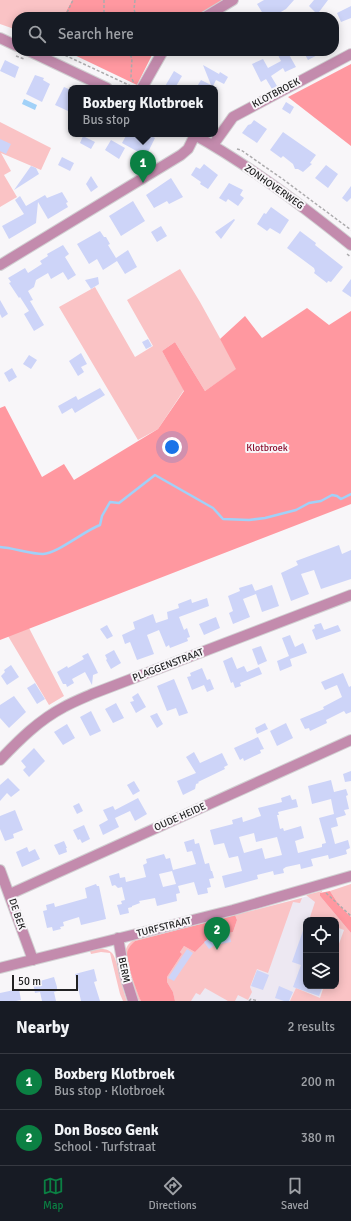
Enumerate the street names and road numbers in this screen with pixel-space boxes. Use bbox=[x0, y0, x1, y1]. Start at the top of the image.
street label: KLOTBROEK bbox=[250, 75, 302, 111]
street label: ZONHOVERWEG bbox=[242, 162, 306, 212]
street label: PLAGGENSTRAAT bbox=[131, 646, 205, 684]
street label: OUDE HEIDE bbox=[152, 800, 208, 834]
street label: DE BEK bbox=[6, 897, 28, 931]
street label: TURFSTRAAT bbox=[136, 914, 192, 940]
street label: BERM bbox=[115, 956, 133, 984]

